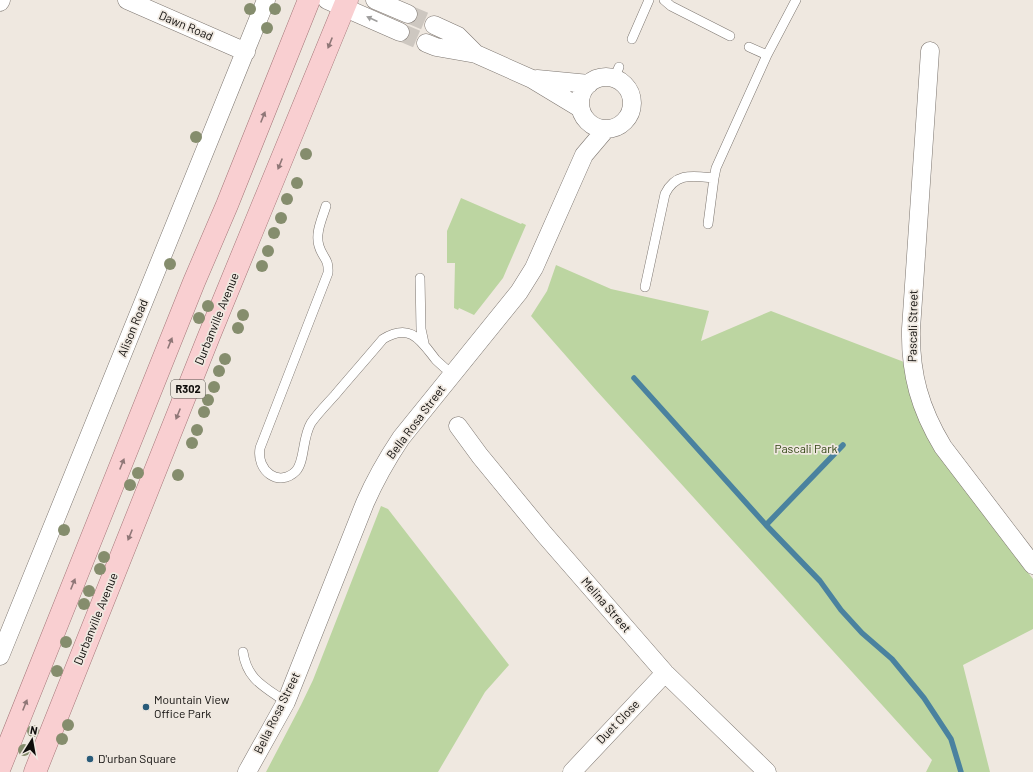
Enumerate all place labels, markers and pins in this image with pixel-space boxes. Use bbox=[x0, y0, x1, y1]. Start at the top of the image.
place label: Mountain View Office Park bbox=[154, 692, 230, 720]
marker: Mountain View Office Park bbox=[141, 702, 151, 712]
place label: D'urban Square bbox=[98, 751, 176, 765]
marker: D'urban Square bbox=[85, 754, 95, 764]

